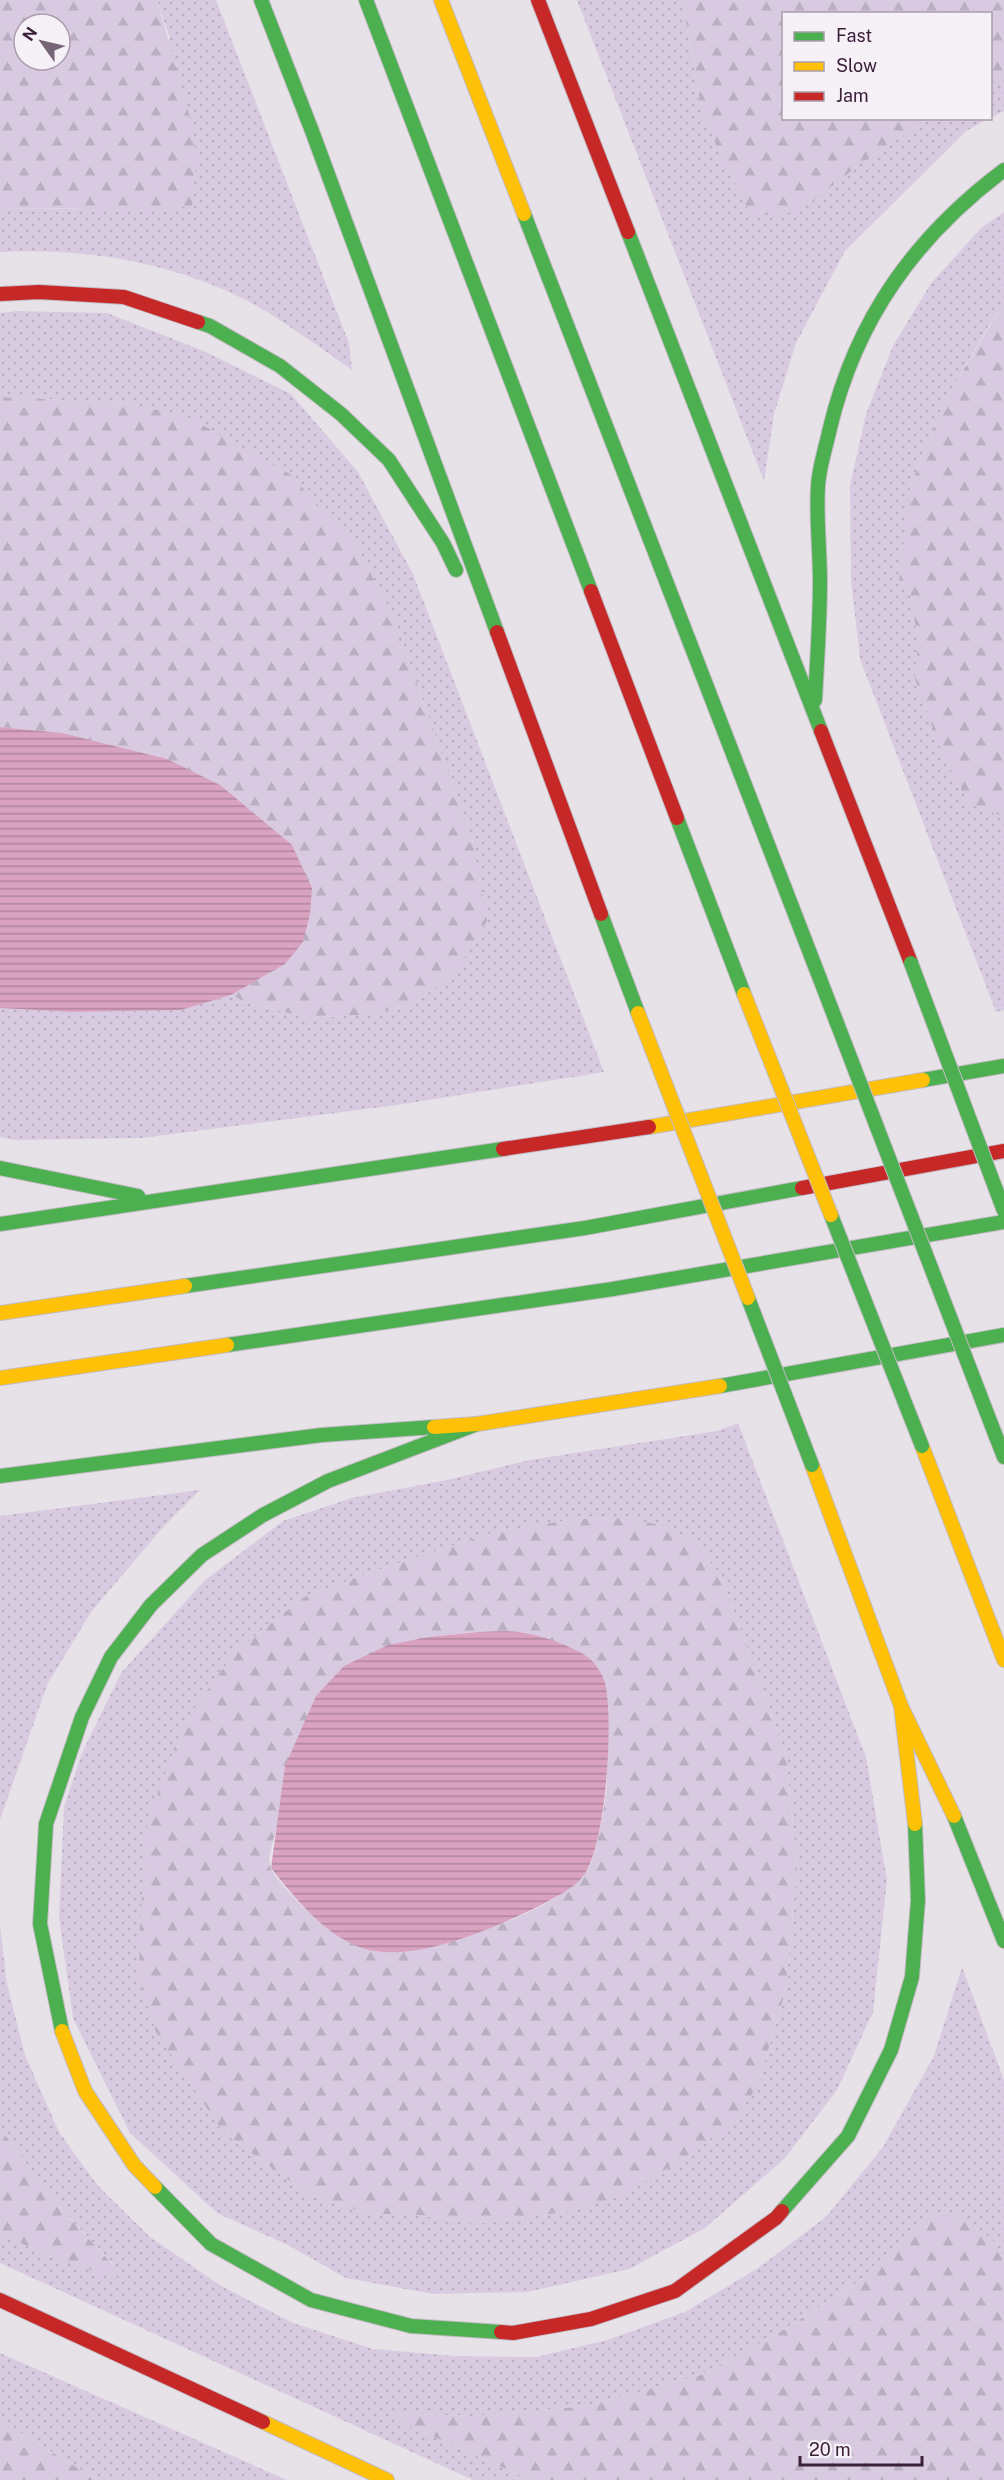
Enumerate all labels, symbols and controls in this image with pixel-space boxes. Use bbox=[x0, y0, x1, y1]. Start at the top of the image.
north arrow bbox=[12, 12, 72, 72]
legend bbox=[782, 12, 992, 120]
text: N bbox=[19, 23, 41, 44]
text: Fast bbox=[836, 25, 872, 46]
text: Slow bbox=[836, 55, 877, 76]
text: Jam bbox=[836, 85, 869, 106]
scale bar bbox=[800, 2429, 922, 2467]
text: 20 m bbox=[809, 2439, 851, 2460]

